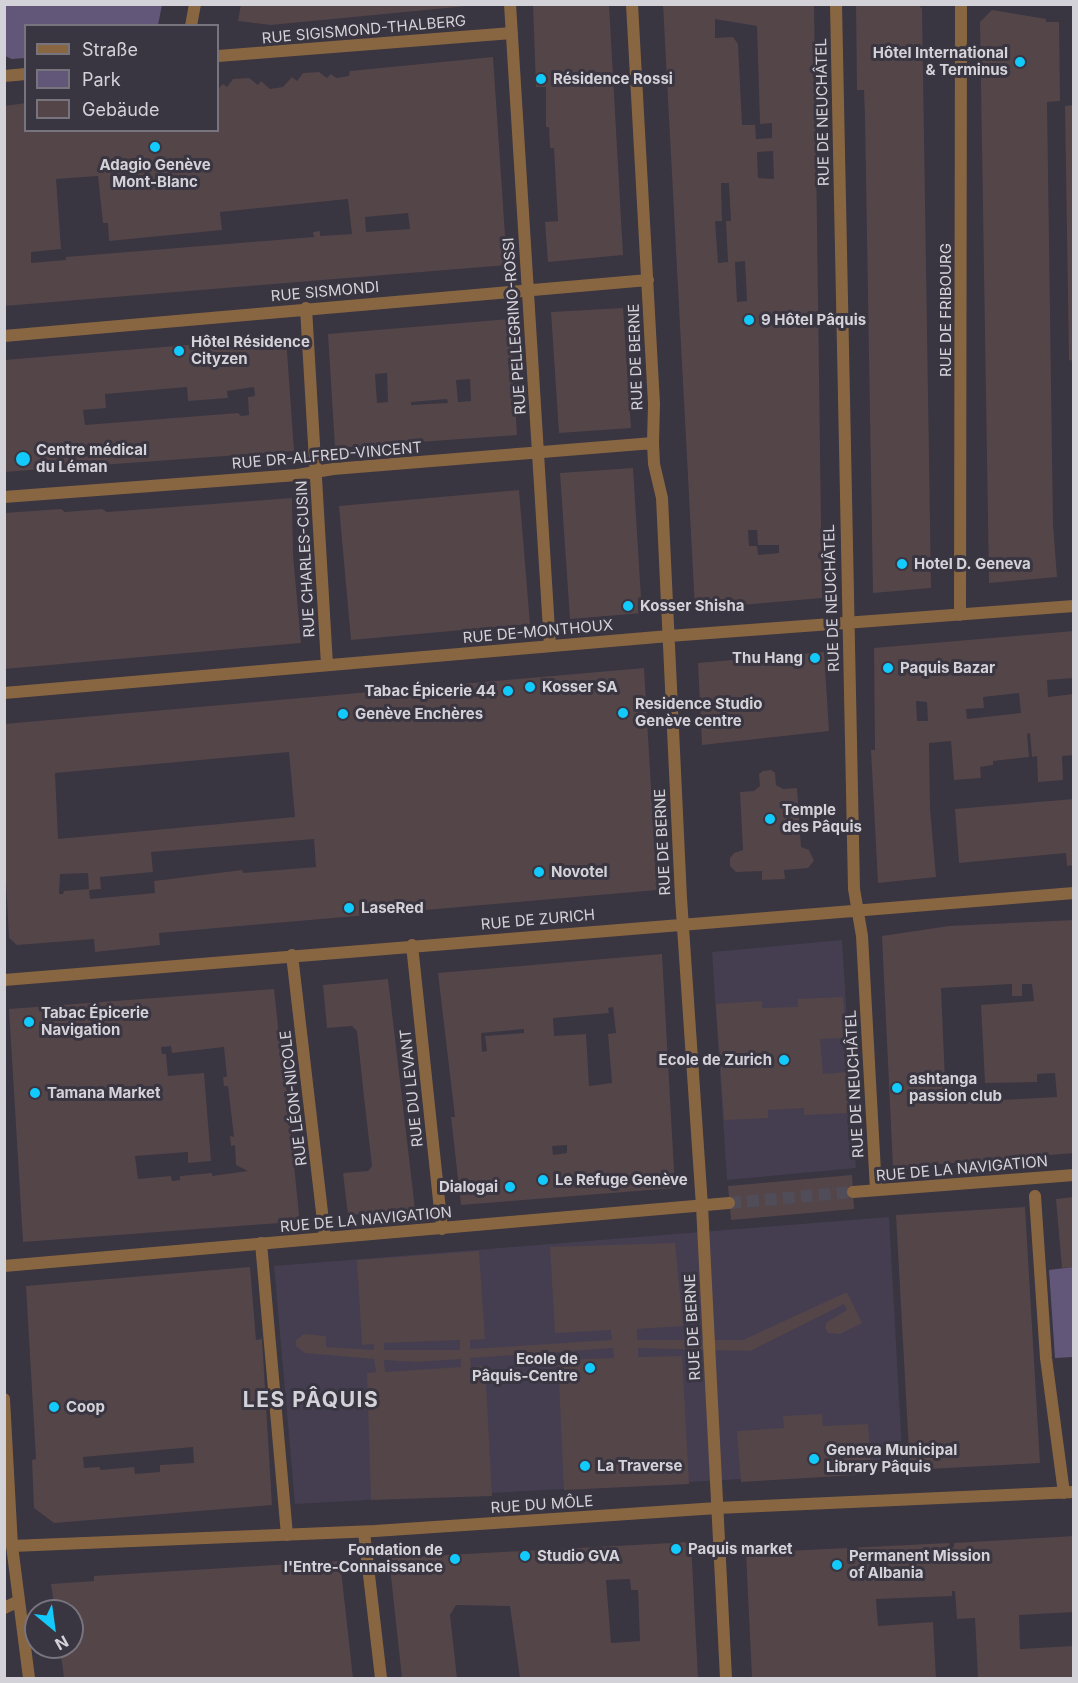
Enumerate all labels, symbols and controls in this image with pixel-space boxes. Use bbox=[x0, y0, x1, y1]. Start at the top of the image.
street label: RUE SIGISMOND-THALBERG bbox=[261, 12, 467, 48]
legend bbox=[24, 24, 219, 132]
street label: RUE DE NEUCHÂTEL bbox=[813, 38, 833, 186]
text: Straße bbox=[82, 39, 138, 60]
place label: Hôtel International & Terminus bbox=[873, 44, 1008, 79]
marker: Hôtel International & Terminus bbox=[1013, 55, 1027, 69]
text: Park bbox=[82, 69, 121, 90]
place label: Résidence Rossi bbox=[553, 70, 673, 88]
marker: Résidence Rossi bbox=[534, 72, 548, 86]
text: Gebäude bbox=[82, 99, 159, 120]
marker: Adagio Genève Mont-Blanc bbox=[148, 140, 162, 154]
place label: Adagio Genève Mont-Blanc bbox=[99, 156, 211, 191]
street label: RUE PELLEGRINO-ROSSI bbox=[500, 237, 530, 415]
street label: RUE DE FRIBOURG bbox=[937, 243, 955, 377]
street label: RUE SISMONDI bbox=[270, 278, 380, 306]
street label: RUE DE BERNE bbox=[625, 303, 647, 411]
place label: 9 Hôtel Pâquis bbox=[761, 311, 866, 329]
marker: 9 Hôtel Pâquis bbox=[742, 313, 756, 327]
place label: Hôtel Résidence Cityzen bbox=[191, 333, 310, 368]
marker: Hôtel Résidence Cityzen bbox=[172, 344, 186, 358]
street label: RUE DR-ALFRED-VINCENT bbox=[231, 439, 423, 473]
place label: Centre médical du Léman bbox=[36, 441, 147, 476]
marker: Centre médical du Léman bbox=[14, 450, 32, 468]
street label: RUE CHARLES-CUSIN bbox=[293, 480, 319, 638]
street label: RUE DE NEUCHÂTEL bbox=[820, 524, 844, 672]
place label: Hotel D. Geneva bbox=[914, 555, 1031, 573]
marker: Hotel D. Geneva bbox=[895, 557, 909, 571]
place label: Kosser Shisha bbox=[640, 597, 744, 615]
marker: Kosser Shisha bbox=[621, 599, 635, 613]
street label: RUE DE-MONTHOUX bbox=[462, 616, 614, 648]
place label: Thu Hang bbox=[732, 649, 803, 667]
marker: Thu Hang bbox=[808, 651, 822, 665]
place label: Paquis Bazar bbox=[900, 659, 995, 677]
marker: Paquis Bazar bbox=[881, 661, 895, 675]
place label: Kosser SA bbox=[542, 678, 618, 696]
marker: Kosser SA bbox=[523, 680, 537, 694]
place label: Tabac Épicerie 44 bbox=[364, 682, 496, 700]
marker: Tabac Épicerie 44 bbox=[501, 684, 515, 698]
place label: Residence Studio Genève centre bbox=[635, 695, 762, 730]
place label: Genève Enchères bbox=[355, 705, 483, 723]
marker: Residence Studio Genève centre bbox=[616, 706, 630, 720]
marker: Genève Enchères bbox=[336, 707, 350, 721]
street label: RUE DE BERNE bbox=[651, 788, 675, 896]
place label: Temple des Pâquis bbox=[782, 801, 862, 836]
marker: Temple des Pâquis bbox=[763, 812, 777, 826]
place label: Novotel bbox=[551, 863, 608, 881]
marker: Novotel bbox=[532, 865, 546, 879]
place label: LaseRed bbox=[361, 899, 424, 917]
marker: LaseRed bbox=[342, 901, 356, 915]
street label: RUE DE ZURICH bbox=[480, 906, 596, 934]
place label: Tabac Épicerie Navigation bbox=[41, 1004, 149, 1039]
street label: RUE DE NEUCHÂTEL bbox=[842, 1010, 868, 1158]
marker: Tabac Épicerie Navigation bbox=[22, 1015, 36, 1029]
street label: RUE DU LEVANT bbox=[397, 1028, 427, 1148]
street label: RUE LÉON-NICOLE bbox=[277, 1029, 311, 1167]
place label: Ecole de Zurich bbox=[659, 1051, 772, 1069]
marker: Ecole de Zurich bbox=[777, 1053, 791, 1067]
place label: ashtanga passion club bbox=[909, 1070, 1002, 1105]
marker: ashtanga passion club bbox=[890, 1081, 904, 1095]
place label: Tamana Market bbox=[47, 1084, 160, 1102]
marker: Tamana Market bbox=[28, 1086, 42, 1100]
street label: RUE DE LA NAVIGATION bbox=[875, 1153, 1049, 1185]
place label: Le Refuge Genève bbox=[555, 1171, 688, 1189]
marker: Le Refuge Genève bbox=[536, 1173, 550, 1187]
place label: Dialogai bbox=[439, 1178, 498, 1196]
marker: Dialogai bbox=[503, 1180, 517, 1194]
street label: RUE DE LA NAVIGATION bbox=[279, 1204, 453, 1236]
street label: RUE DE BERNE bbox=[681, 1273, 705, 1381]
place label: Ecole de Pâquis-Centre bbox=[472, 1350, 578, 1385]
marker: Ecole de Pâquis-Centre bbox=[583, 1361, 597, 1375]
district label: LES PÂQUIS bbox=[243, 1388, 379, 1414]
place label: Coop bbox=[66, 1398, 105, 1416]
marker: Coop bbox=[47, 1400, 61, 1414]
place label: Geneva Municipal Library Pâquis bbox=[826, 1441, 957, 1476]
marker: Geneva Municipal Library Pâquis bbox=[807, 1452, 821, 1466]
place label: La Traverse bbox=[597, 1457, 682, 1475]
marker: La Traverse bbox=[578, 1459, 592, 1473]
street label: RUE DU MÔLE bbox=[490, 1492, 594, 1518]
place label: Paquis market bbox=[688, 1540, 793, 1558]
place label: Fondation de l'Entre-Connaissance bbox=[284, 1541, 443, 1576]
marker: Paquis market bbox=[669, 1542, 683, 1556]
place label: Studio GVA bbox=[537, 1547, 620, 1565]
place label: Permanent Mission of Albania bbox=[849, 1547, 990, 1582]
marker: Studio GVA bbox=[518, 1549, 532, 1563]
marker: Fondation de l'Entre-Connaissance bbox=[448, 1552, 462, 1566]
marker: Permanent Mission of Albania bbox=[830, 1558, 844, 1572]
north arrow bbox=[24, 1599, 84, 1659]
text: N bbox=[52, 1631, 72, 1655]

